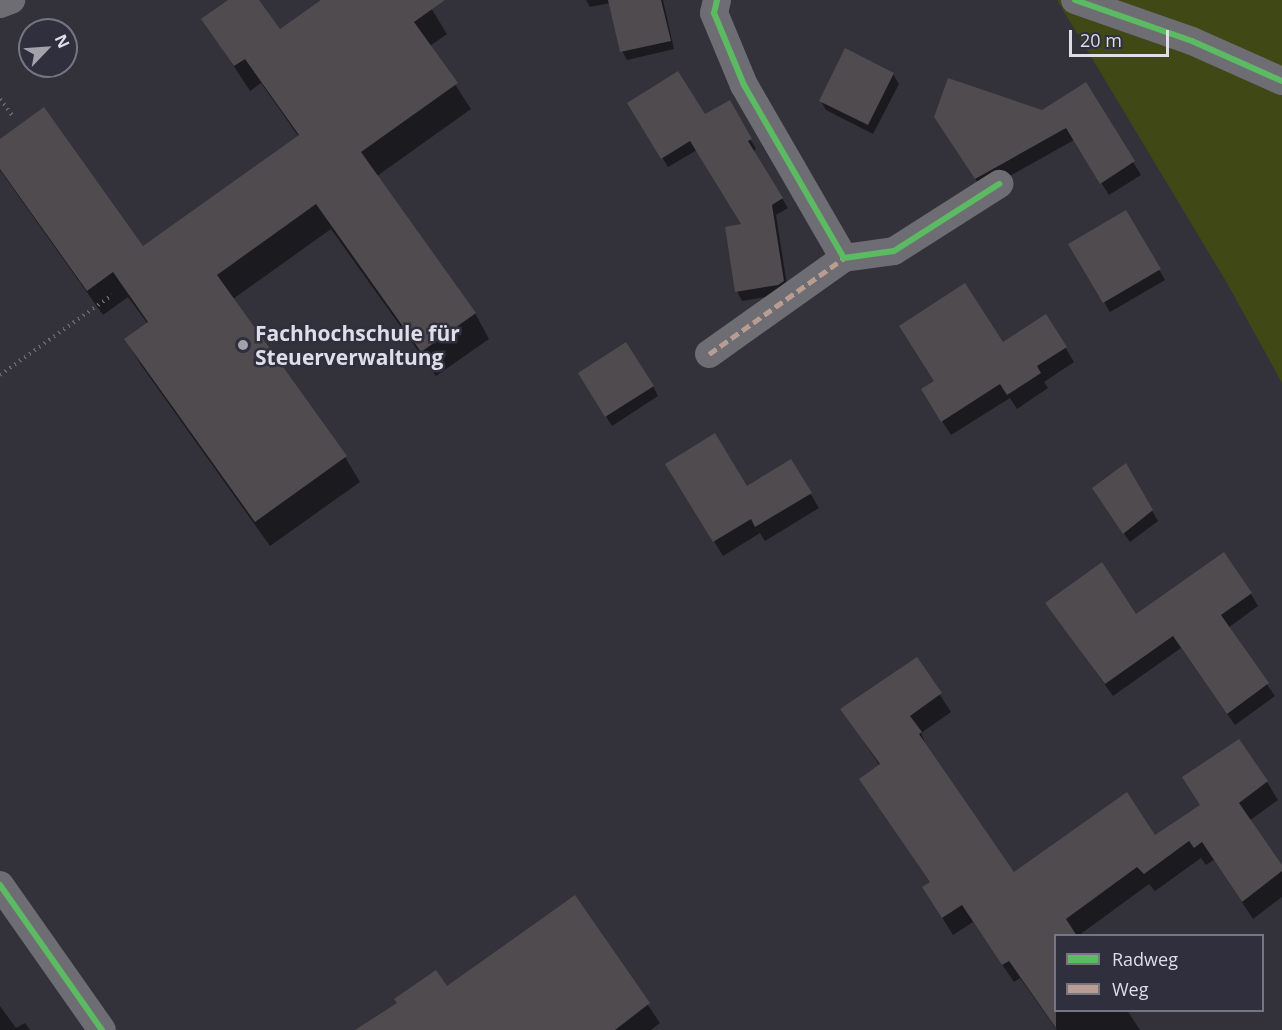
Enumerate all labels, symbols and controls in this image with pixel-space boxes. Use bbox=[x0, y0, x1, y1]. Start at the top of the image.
north arrow bbox=[18, 18, 78, 78]
scale bar bbox=[1072, 18, 1172, 56]
text: 20 m bbox=[1080, 28, 1122, 52]
text: N bbox=[50, 31, 75, 52]
place label: Fachhochschule für Steuerverwaltung bbox=[255, 320, 460, 370]
marker: Fachhochschule für Steuerverwaltung bbox=[236, 338, 250, 352]
legend bbox=[1054, 934, 1264, 1012]
text: Radweg bbox=[1112, 947, 1178, 971]
text: Weg bbox=[1112, 977, 1149, 1001]

